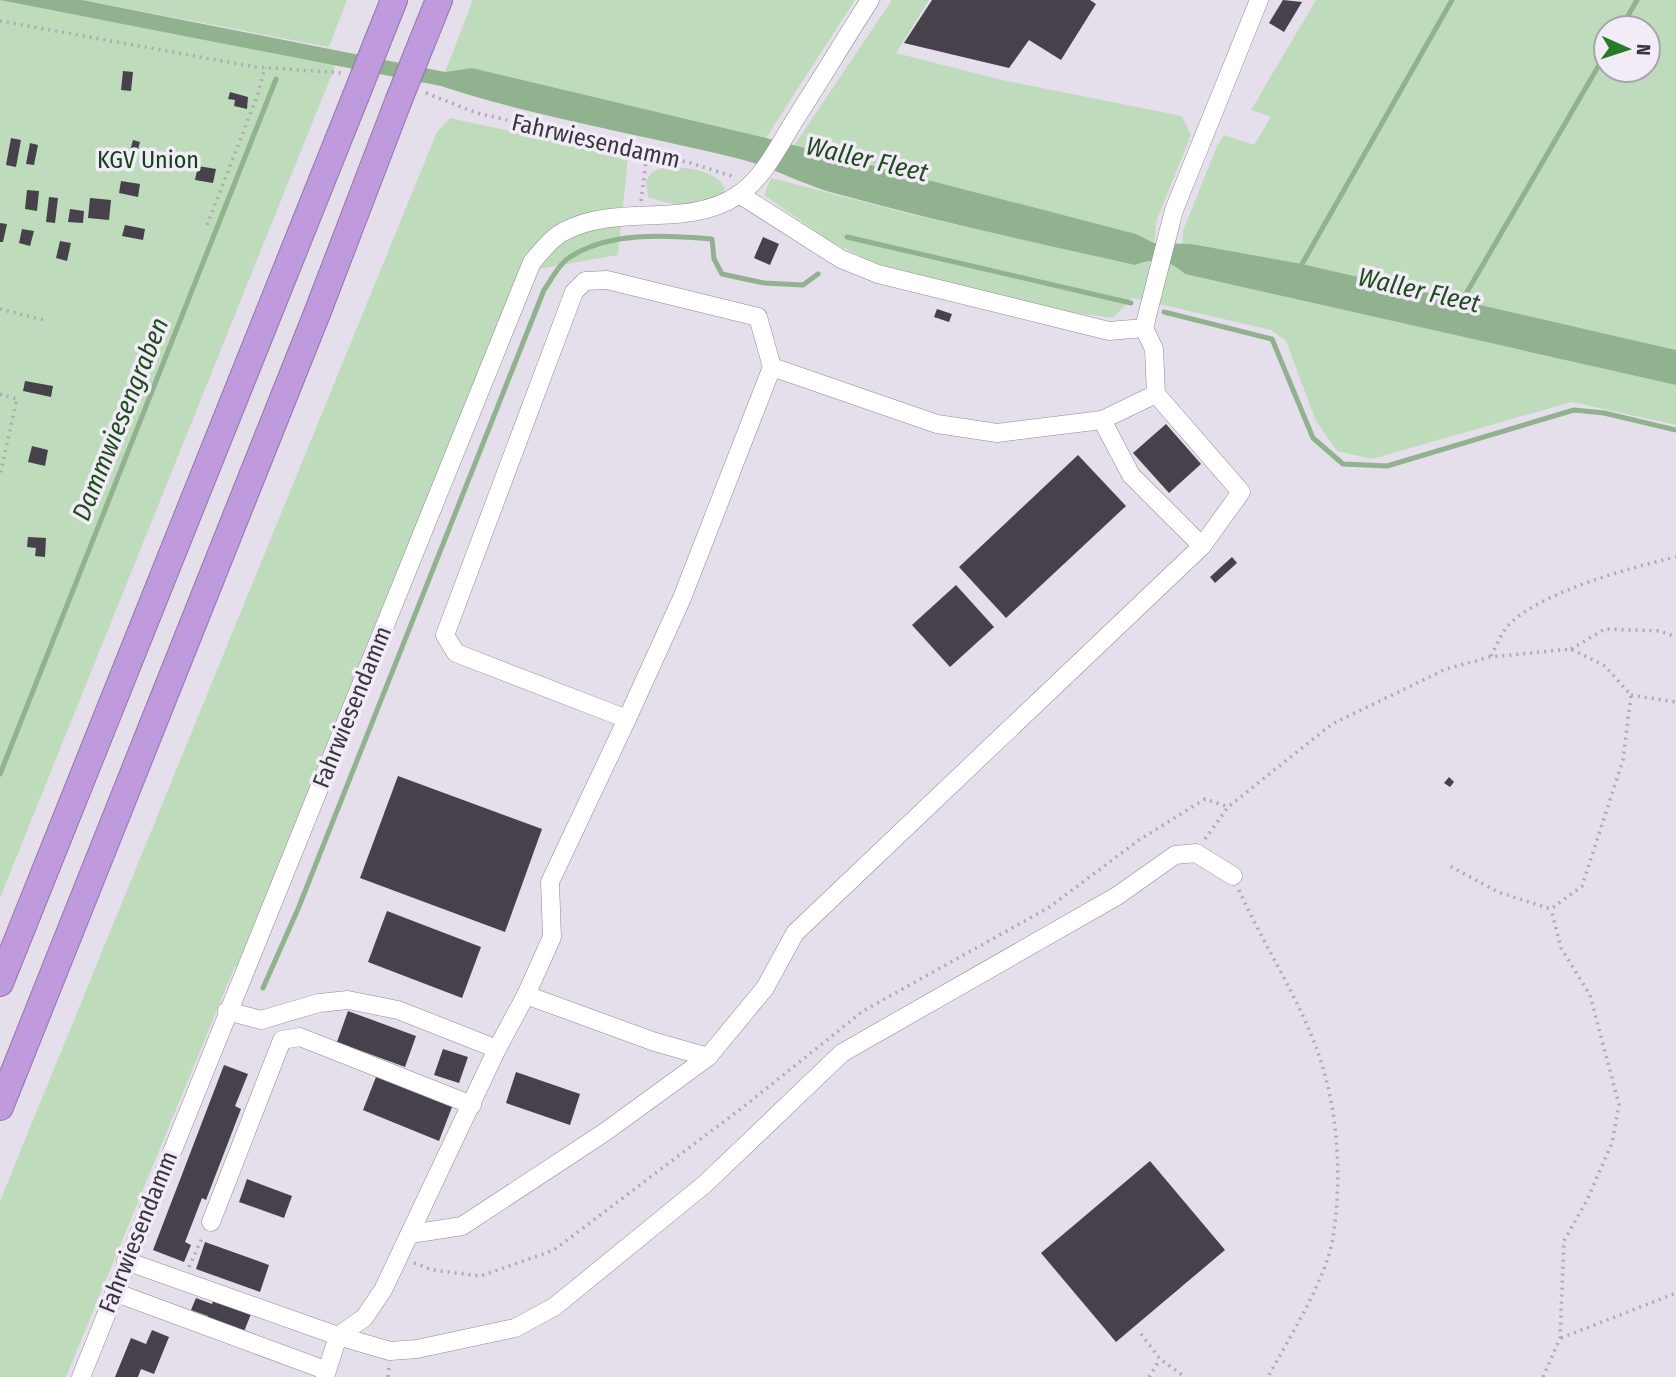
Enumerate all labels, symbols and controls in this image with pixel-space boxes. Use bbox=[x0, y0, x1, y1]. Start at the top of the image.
north arrow bbox=[1592, 14, 1662, 84]
text: N bbox=[1632, 44, 1655, 56]
street label: Fahrwiesendamm bbox=[509, 108, 683, 174]
water label: Waller Fleet bbox=[803, 130, 931, 189]
park label: KGV Union bbox=[97, 146, 199, 174]
water label: Waller Fleet bbox=[1355, 261, 1483, 320]
water label: Dammwiesengraben bbox=[66, 313, 175, 525]
street label: Fahrwiesendamm bbox=[307, 622, 397, 792]
street label: Fahrwiesendamm bbox=[93, 1147, 183, 1317]

